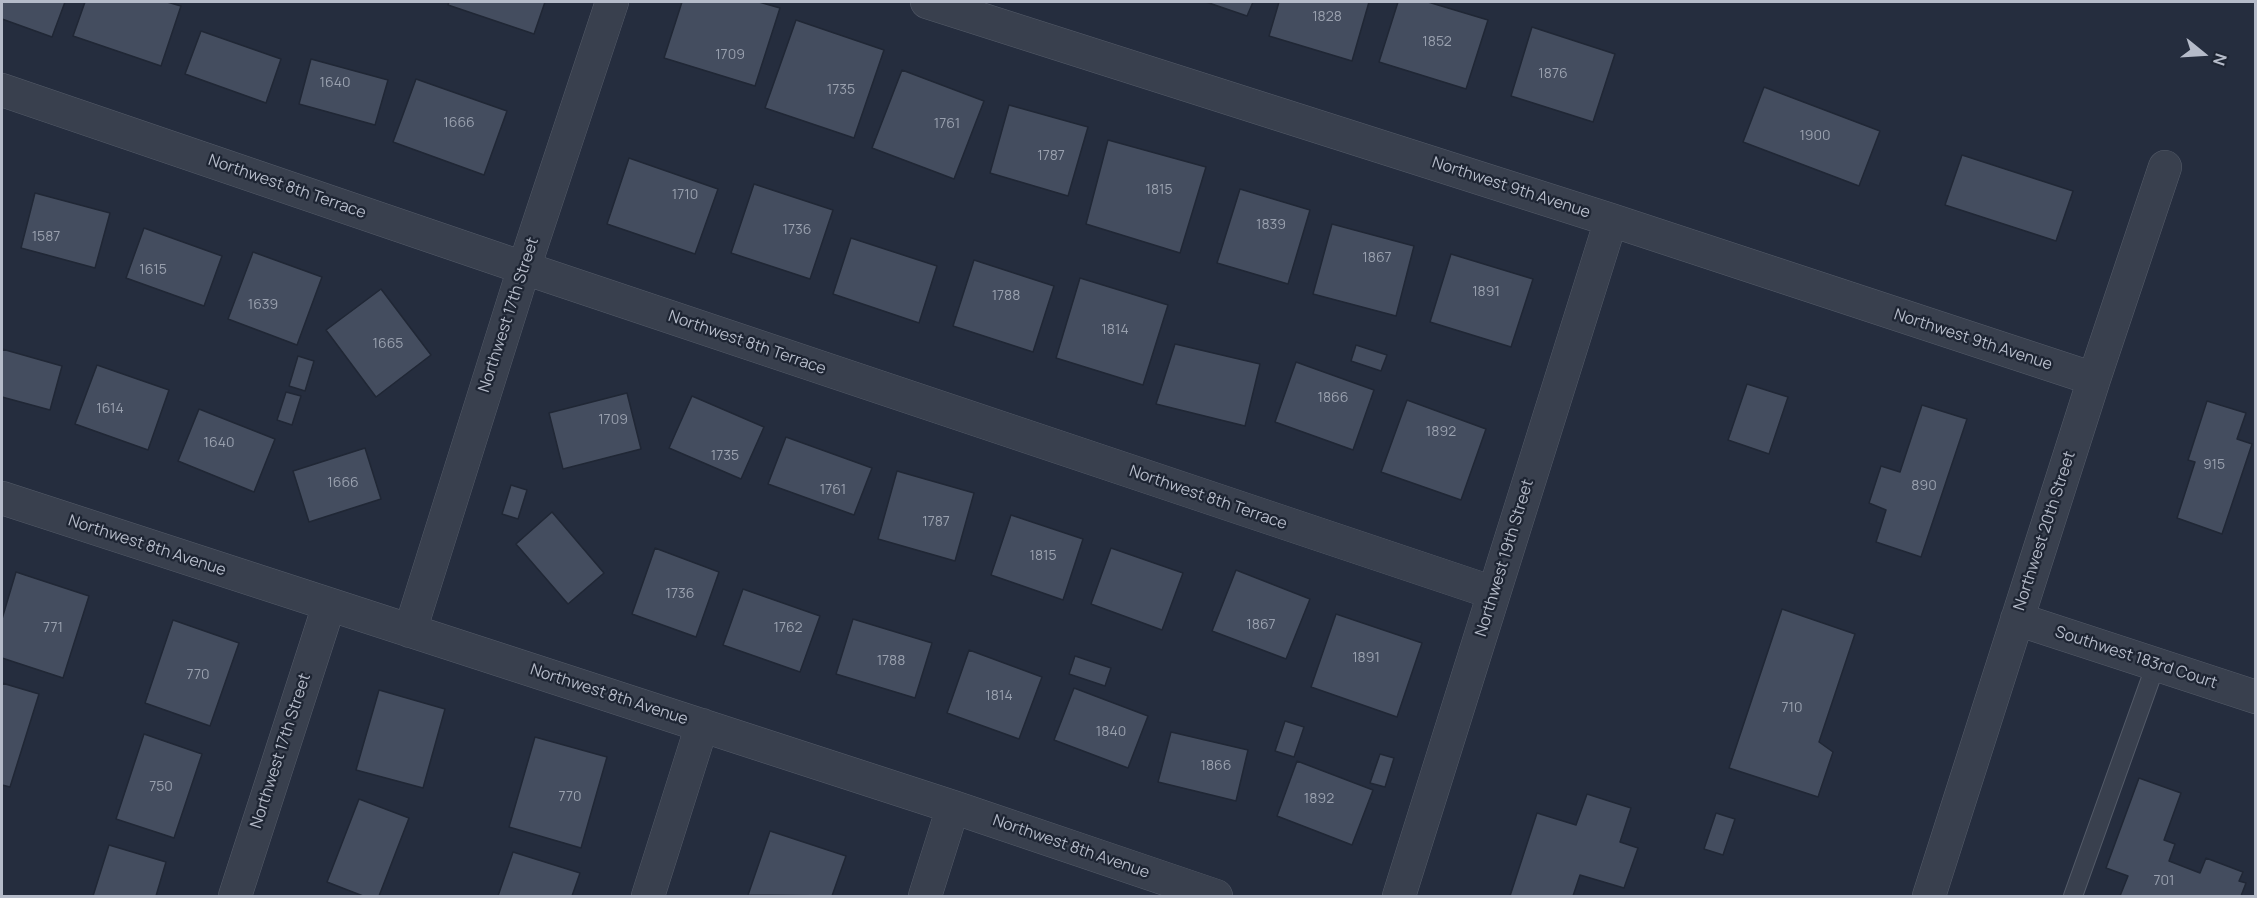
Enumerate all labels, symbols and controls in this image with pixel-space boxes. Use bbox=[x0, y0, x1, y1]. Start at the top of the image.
house number: 1828 bbox=[1312, 9, 1342, 25]
north arrow bbox=[2173, 24, 2233, 84]
house number: 1852 bbox=[1422, 34, 1452, 50]
house number: 1709 bbox=[715, 47, 745, 63]
text: N bbox=[2208, 51, 2232, 68]
house number: 1876 bbox=[1538, 66, 1568, 82]
house number: 1640 bbox=[320, 75, 350, 91]
house number: 1735 bbox=[827, 82, 855, 98]
house number: 1666 bbox=[443, 115, 475, 131]
house number: 1761 bbox=[934, 116, 960, 132]
house number: 1900 bbox=[1799, 128, 1831, 144]
house number: 1787 bbox=[1037, 148, 1065, 164]
street label: Northwest 8th Terrace bbox=[206, 151, 368, 223]
street label: Northwest 9th Avenue bbox=[1429, 153, 1593, 223]
house number: 1815 bbox=[1145, 182, 1173, 198]
house number: 1710 bbox=[672, 187, 698, 203]
house number: 1839 bbox=[1256, 217, 1286, 233]
house number: 1736 bbox=[783, 222, 811, 238]
house number: 1587 bbox=[32, 229, 60, 245]
street label: Northwest 17th Street bbox=[475, 235, 543, 395]
house number: 1867 bbox=[1362, 250, 1392, 266]
house number: 1615 bbox=[139, 262, 167, 278]
house number: 1891 bbox=[1472, 284, 1500, 300]
house number: 1788 bbox=[992, 288, 1020, 304]
house number: 1639 bbox=[248, 297, 278, 313]
street label: Northwest 9th Avenue bbox=[1891, 305, 2055, 375]
street label: Northwest 8th Terrace bbox=[666, 307, 828, 379]
house number: 1814 bbox=[1101, 322, 1129, 338]
house number: 1665 bbox=[373, 336, 403, 352]
house number: 1866 bbox=[1318, 390, 1348, 406]
house number: 1614 bbox=[96, 401, 124, 417]
house number: 1709 bbox=[598, 412, 628, 428]
house number: 1892 bbox=[1426, 424, 1456, 440]
house number: 1640 bbox=[204, 435, 234, 451]
house number: 1735 bbox=[711, 448, 739, 464]
street label: Northwest 20th Street bbox=[2010, 449, 2080, 613]
house number: 915 bbox=[2203, 457, 2225, 473]
street label: Northwest 8th Terrace bbox=[1127, 462, 1289, 534]
house number: 1666 bbox=[327, 475, 359, 491]
street label: Northwest 19th Street bbox=[1472, 477, 1538, 639]
house number: 890 bbox=[1911, 478, 1937, 494]
house number: 1761 bbox=[820, 482, 846, 498]
street label: Northwest 8th Avenue bbox=[66, 511, 228, 581]
house number: 1787 bbox=[922, 514, 950, 530]
house number: 1815 bbox=[1029, 548, 1057, 564]
house number: 1736 bbox=[666, 586, 694, 602]
house number: 1867 bbox=[1246, 617, 1276, 633]
house number: 771 bbox=[43, 620, 63, 636]
house number: 1762 bbox=[773, 620, 803, 636]
street label: Southwest 183rd Court bbox=[2053, 623, 2219, 693]
house number: 1891 bbox=[1352, 650, 1380, 666]
house number: 1788 bbox=[877, 653, 905, 669]
street label: Northwest 8th Avenue bbox=[528, 660, 690, 730]
house number: 770 bbox=[187, 667, 209, 683]
street label: Northwest 17th Street bbox=[247, 671, 315, 831]
house number: 1814 bbox=[985, 688, 1013, 704]
house number: 710 bbox=[1781, 700, 1803, 716]
house number: 1840 bbox=[1096, 724, 1126, 740]
house number: 1866 bbox=[1201, 758, 1231, 774]
house number: 750 bbox=[149, 779, 173, 795]
house number: 770 bbox=[559, 789, 581, 805]
house number: 1892 bbox=[1304, 791, 1334, 807]
street label: Northwest 8th Avenue bbox=[990, 811, 1152, 883]
house number: 701 bbox=[2153, 873, 2175, 889]

